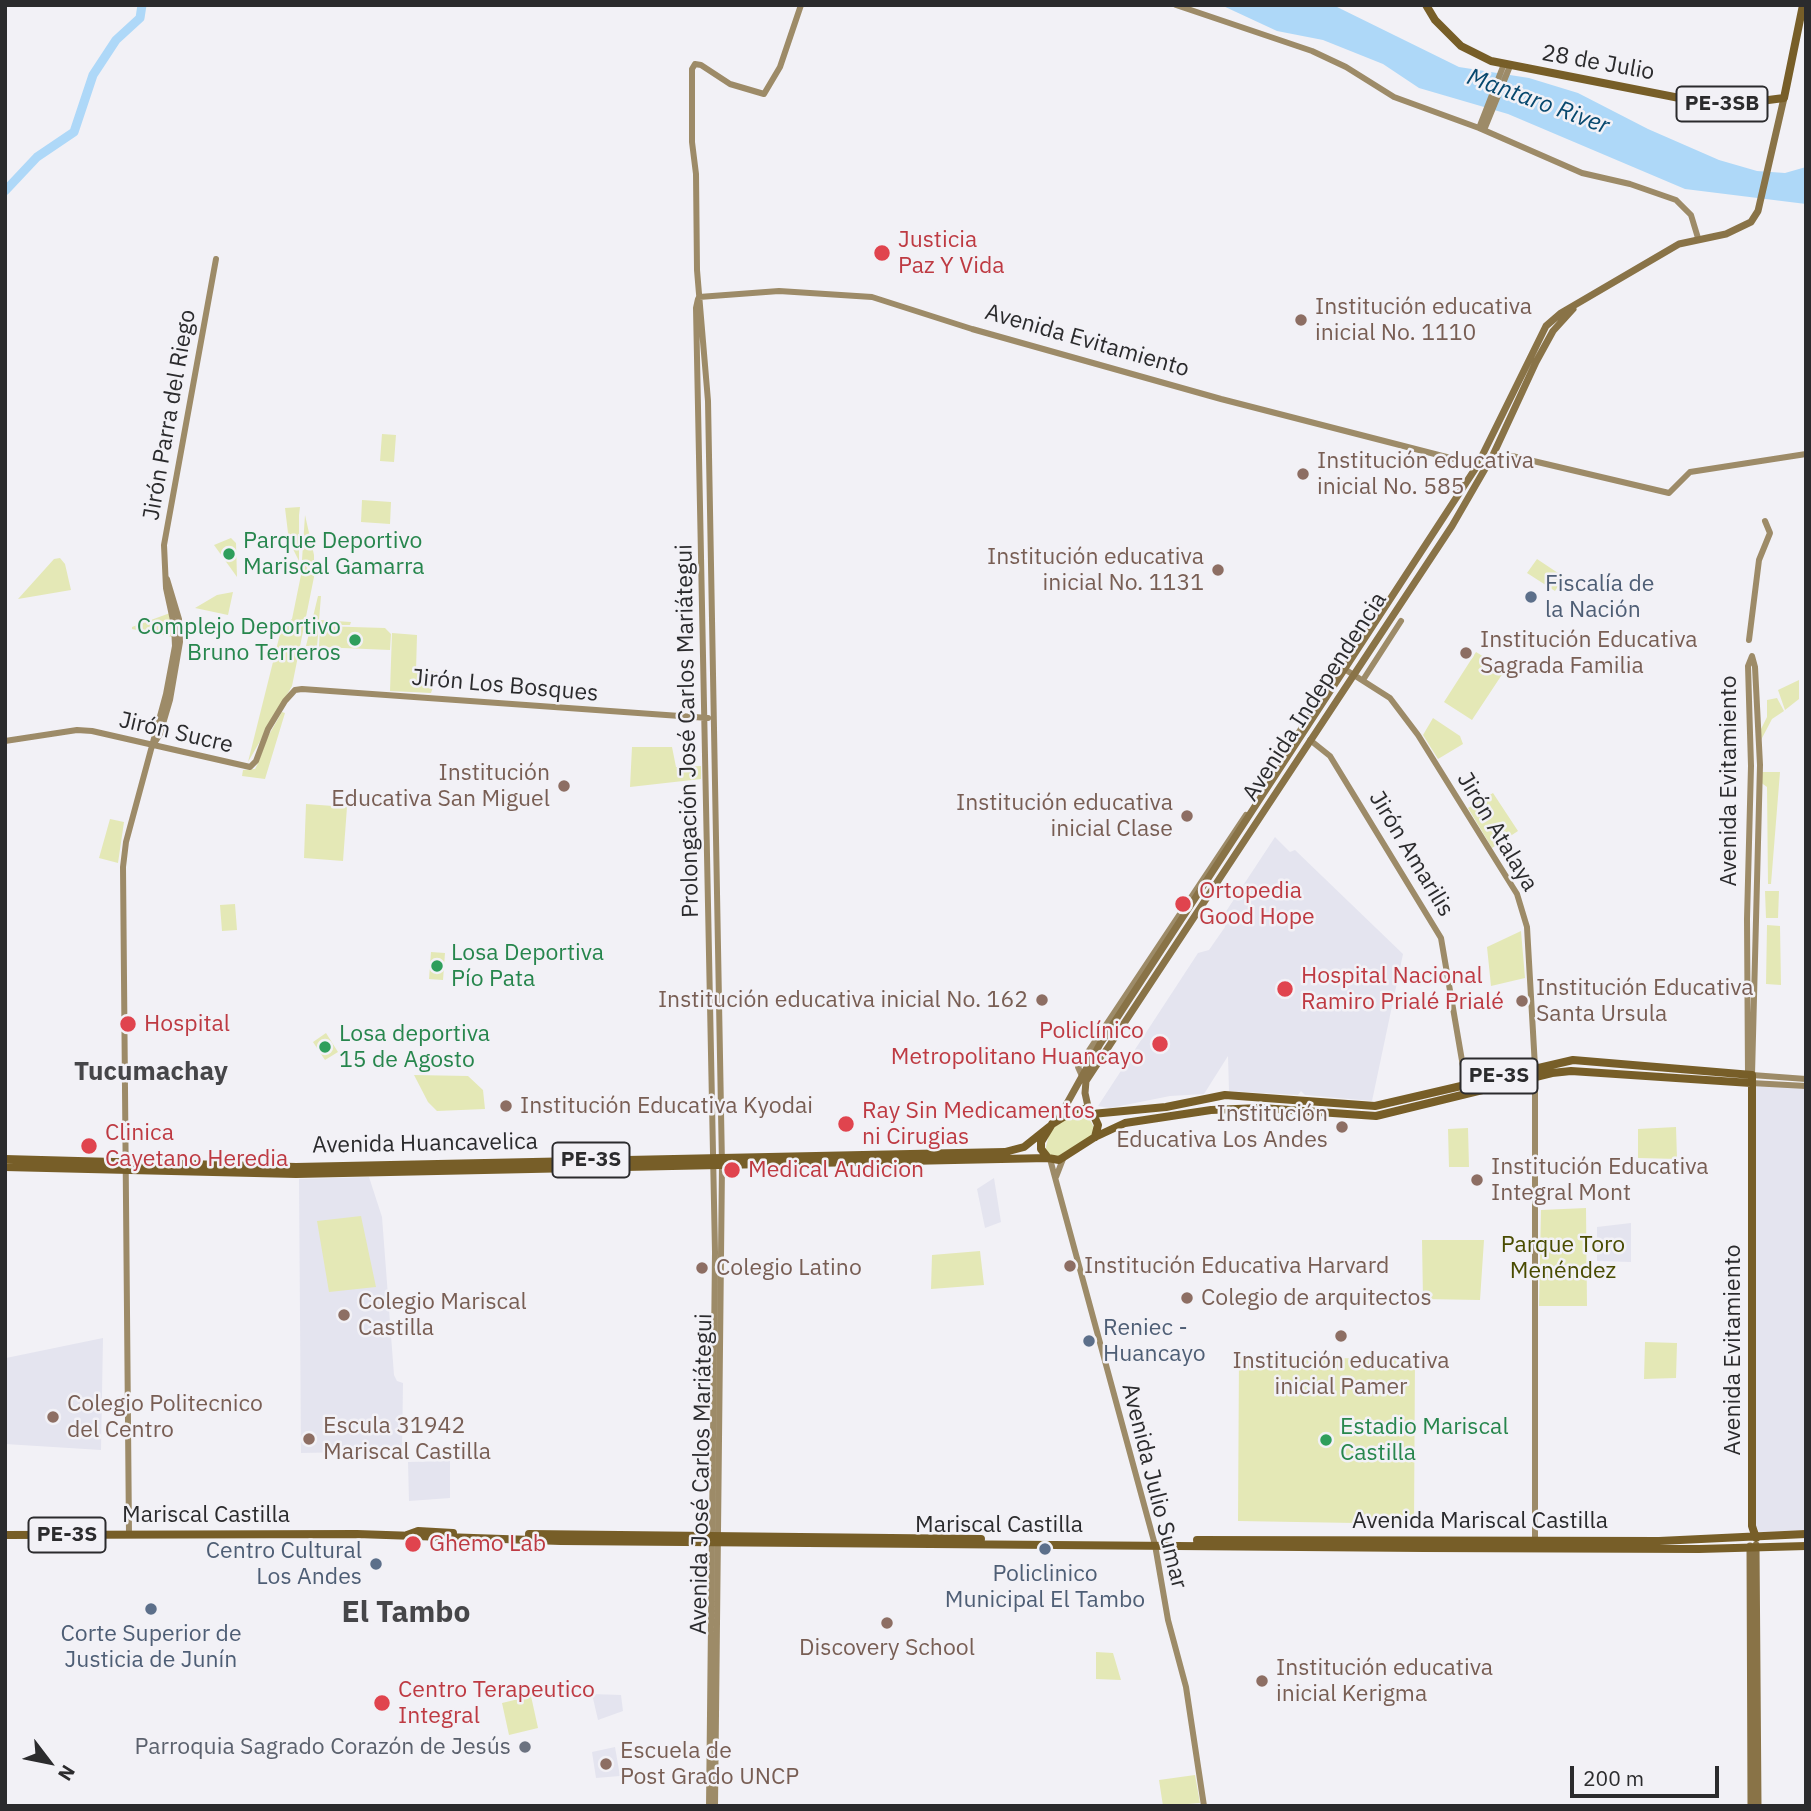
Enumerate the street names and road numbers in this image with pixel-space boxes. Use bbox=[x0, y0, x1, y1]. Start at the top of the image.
street label: 28 de Julio bbox=[1539, 40, 1657, 86]
road number: PE-3SB bbox=[1676, 86, 1768, 122]
street label: Avenida Evitamiento bbox=[982, 299, 1192, 383]
street label: Jirón Parra del Riego bbox=[138, 308, 202, 522]
street label: Prolongación José Carlos Mariátegui bbox=[671, 544, 705, 918]
street label: Avenida Independencia bbox=[1237, 587, 1393, 807]
street label: Jirón Los Bosques bbox=[410, 664, 600, 708]
street label: Avenida Evitamiento bbox=[1715, 675, 1743, 887]
street label: Jirón Sucre bbox=[116, 706, 236, 760]
street label: Jirón Atalaya bbox=[1451, 767, 1543, 897]
street label: Jirón Amarilis bbox=[1363, 786, 1459, 922]
road number: PE-3S bbox=[1460, 1058, 1538, 1094]
street label: Avenida Huancavelica bbox=[312, 1128, 538, 1160]
road number: PE-3S bbox=[552, 1142, 630, 1178]
street label: Avenida Evitamiento bbox=[1719, 1244, 1747, 1456]
street label: Avenida José Carlos Mariátegui bbox=[685, 1313, 719, 1635]
street label: Avenida Julio Sumar bbox=[1115, 1381, 1193, 1591]
street label: Mariscal Castilla bbox=[122, 1501, 290, 1529]
street label: Avenida Mariscal Castilla bbox=[1352, 1507, 1608, 1535]
street label: Mariscal Castilla bbox=[915, 1511, 1083, 1539]
road number: PE-3S bbox=[28, 1518, 106, 1552]

